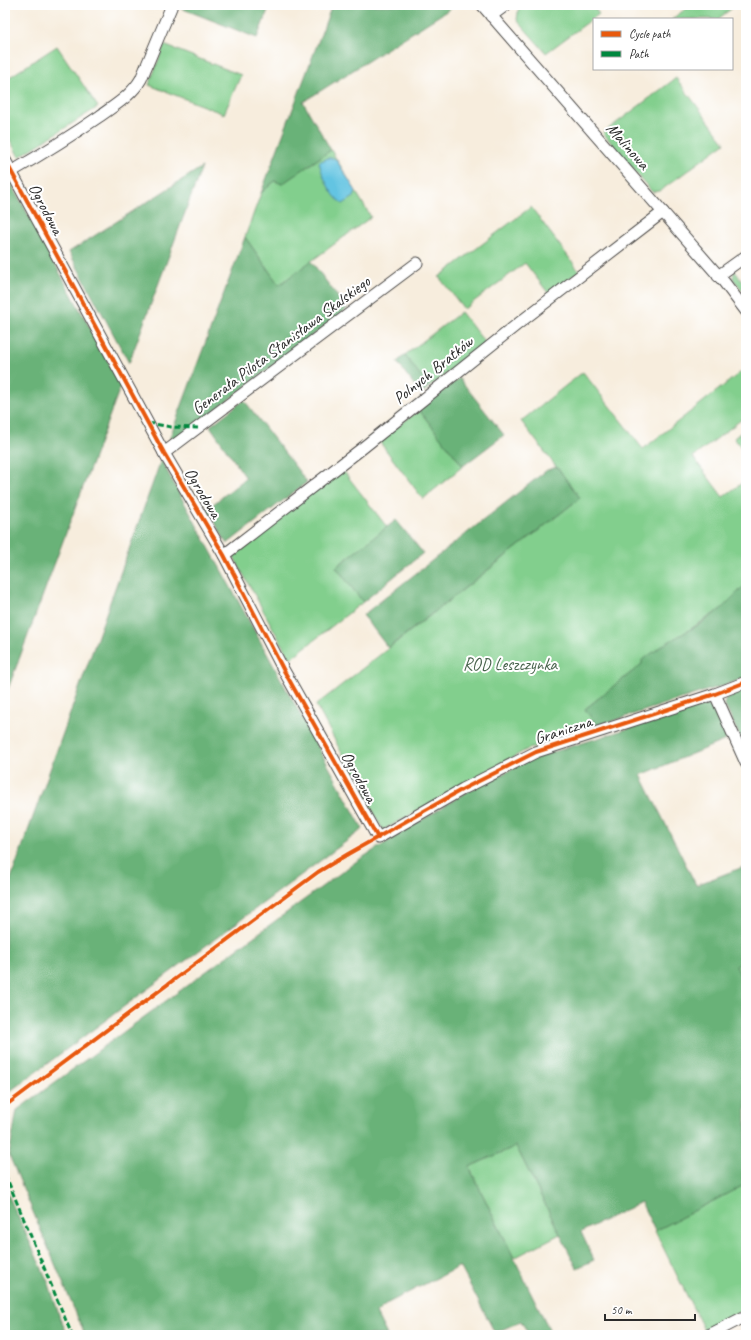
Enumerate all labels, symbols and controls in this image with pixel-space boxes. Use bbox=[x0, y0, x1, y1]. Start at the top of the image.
legend bbox=[593, 18, 733, 70]
text: Cycle path bbox=[629, 26, 671, 42]
text: Path bbox=[629, 46, 649, 62]
street label: Malinowa bbox=[602, 118, 655, 175]
street label: Ogrodowa bbox=[24, 180, 69, 240]
street label: Generała Pilota Stanisława Skalskiego bbox=[188, 270, 375, 419]
street label: Polnych Bratków bbox=[389, 331, 478, 409]
street label: Ogrodowa bbox=[180, 464, 227, 524]
park label: ROD Leszczynka bbox=[463, 654, 559, 675]
street label: Graniczna bbox=[532, 710, 596, 749]
street label: Ogrodowa bbox=[336, 748, 383, 808]
scale bar bbox=[605, 1296, 695, 1322]
text: 50 m bbox=[611, 1302, 633, 1318]

